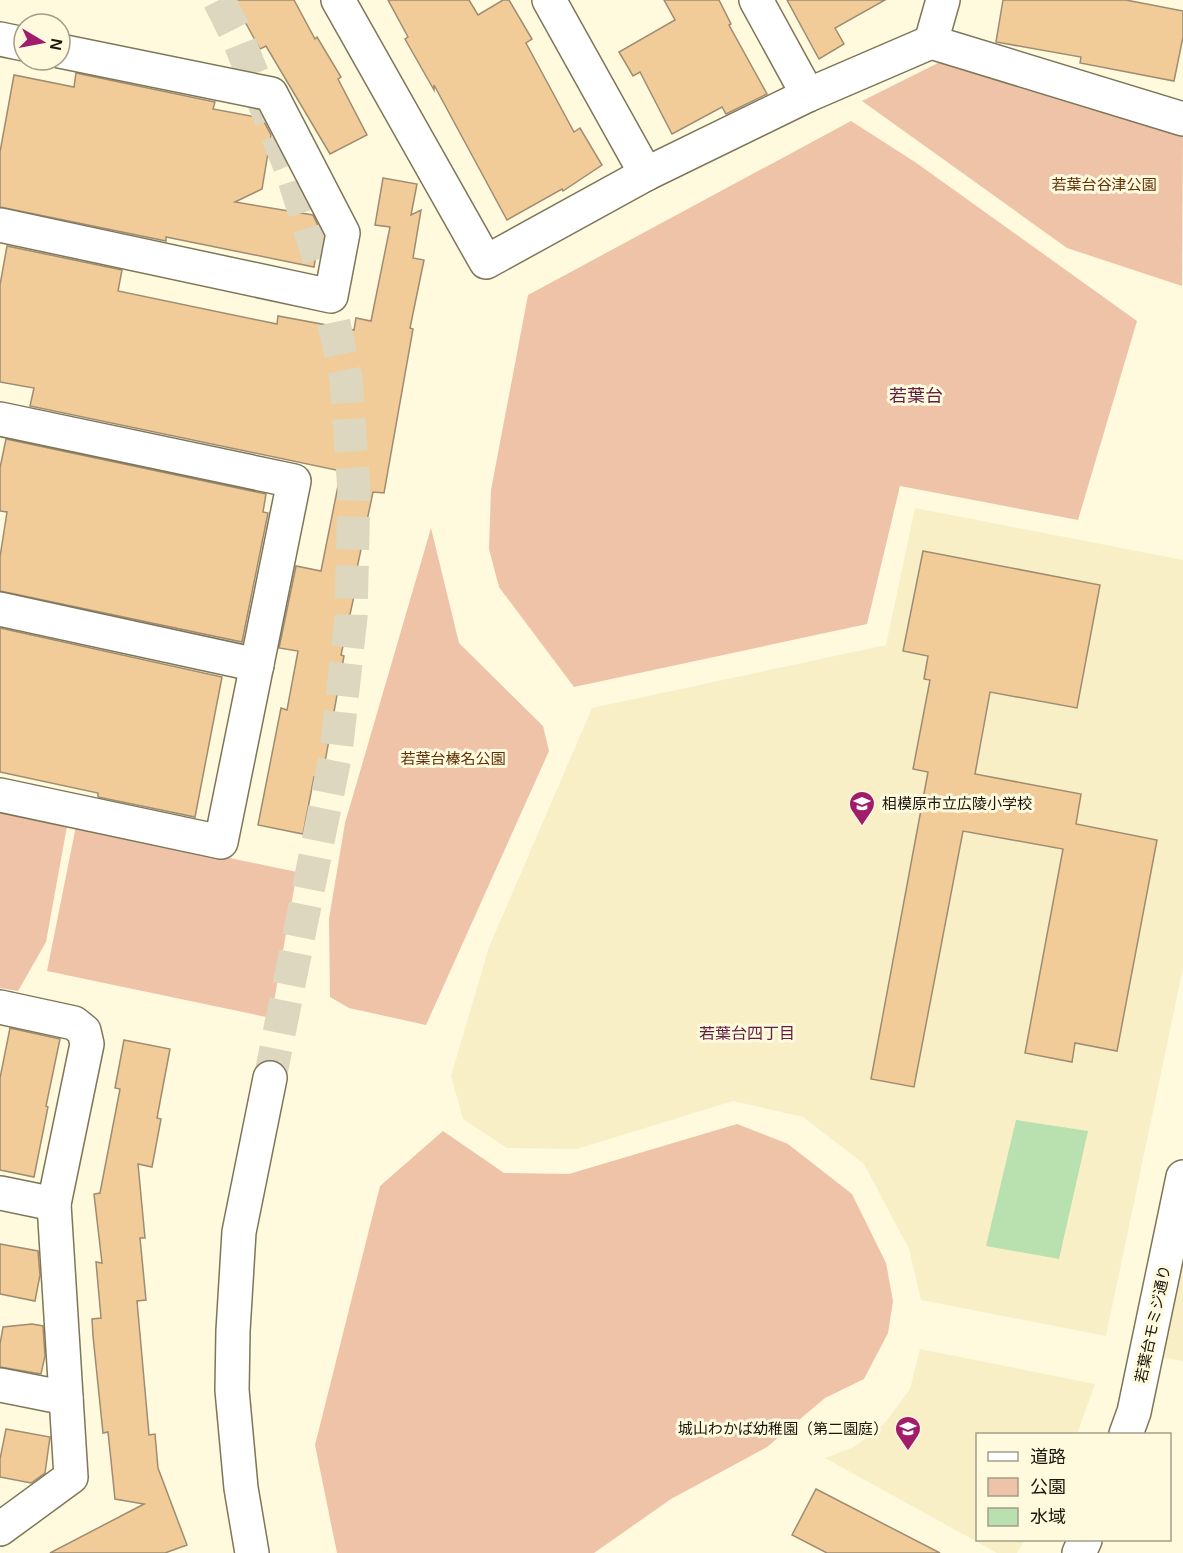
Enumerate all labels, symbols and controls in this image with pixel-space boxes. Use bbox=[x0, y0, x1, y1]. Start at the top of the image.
north arrow bbox=[12, 12, 72, 72]
text: N bbox=[47, 37, 66, 52]
park label: 若葉台谷津公園 bbox=[1051, 176, 1157, 193]
district label: 若葉台 bbox=[889, 386, 943, 406]
park label: 若葉台榛名公園 bbox=[400, 750, 506, 767]
school or university icon: 相模原市立広陵小学校 bbox=[847, 789, 877, 827]
place label: 相模原市立広陵小学校 bbox=[882, 795, 1032, 812]
district label: 若葉台四丁目 bbox=[699, 1025, 795, 1042]
street label: 若葉台モミジ通り bbox=[1132, 1263, 1173, 1384]
school or university icon: 城山わかば幼稚園（第二園庭） bbox=[893, 1414, 923, 1452]
place label: 城山わかば幼稚園（第二園庭） bbox=[678, 1420, 888, 1437]
legend bbox=[976, 1433, 1171, 1541]
text: 道路 bbox=[1030, 1447, 1066, 1467]
text: 公園 bbox=[1030, 1477, 1066, 1497]
text: 水域 bbox=[1030, 1507, 1066, 1527]

